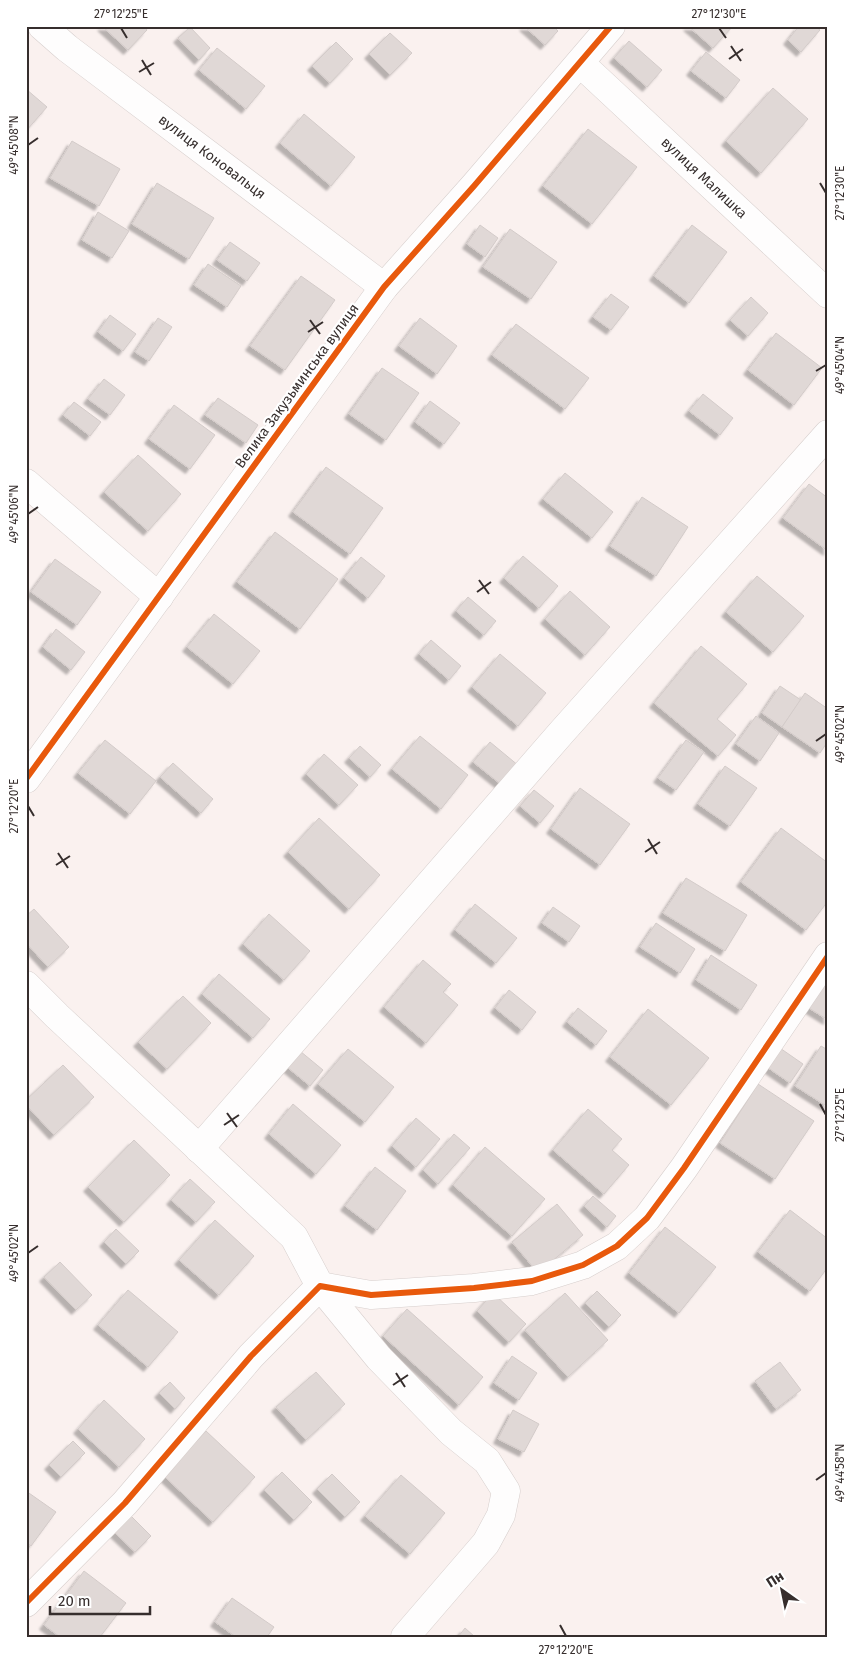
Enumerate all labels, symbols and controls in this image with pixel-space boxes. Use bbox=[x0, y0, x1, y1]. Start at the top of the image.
text: 27°12'25"E bbox=[94, 7, 148, 21]
text: 27°12'30"E bbox=[691, 7, 747, 21]
street label: вулиця Коновальця bbox=[155, 111, 269, 203]
text: 49°45'08"N bbox=[7, 115, 21, 175]
street label: вулиця Малишка bbox=[657, 134, 751, 222]
text: 27°12'30"E bbox=[833, 165, 847, 221]
street label: Велика Закузьминська вулиця bbox=[232, 300, 362, 472]
text: 49°45'04"N bbox=[833, 336, 847, 394]
text: 49°45'06"N bbox=[7, 485, 21, 543]
text: 49°45'02"N bbox=[833, 705, 847, 763]
text: 27°12'20"E bbox=[7, 778, 21, 834]
text: 27°12'25"E bbox=[833, 1088, 847, 1142]
text: 49°45'02"N bbox=[7, 1224, 21, 1282]
text: 49°44'58"N bbox=[833, 1444, 847, 1502]
north arrow bbox=[756, 1566, 806, 1616]
text: Пн bbox=[763, 1568, 787, 1591]
scale bar bbox=[50, 1583, 150, 1615]
text: 20 m bbox=[58, 1592, 91, 1610]
text: 27°12'20"E bbox=[538, 1643, 594, 1657]

